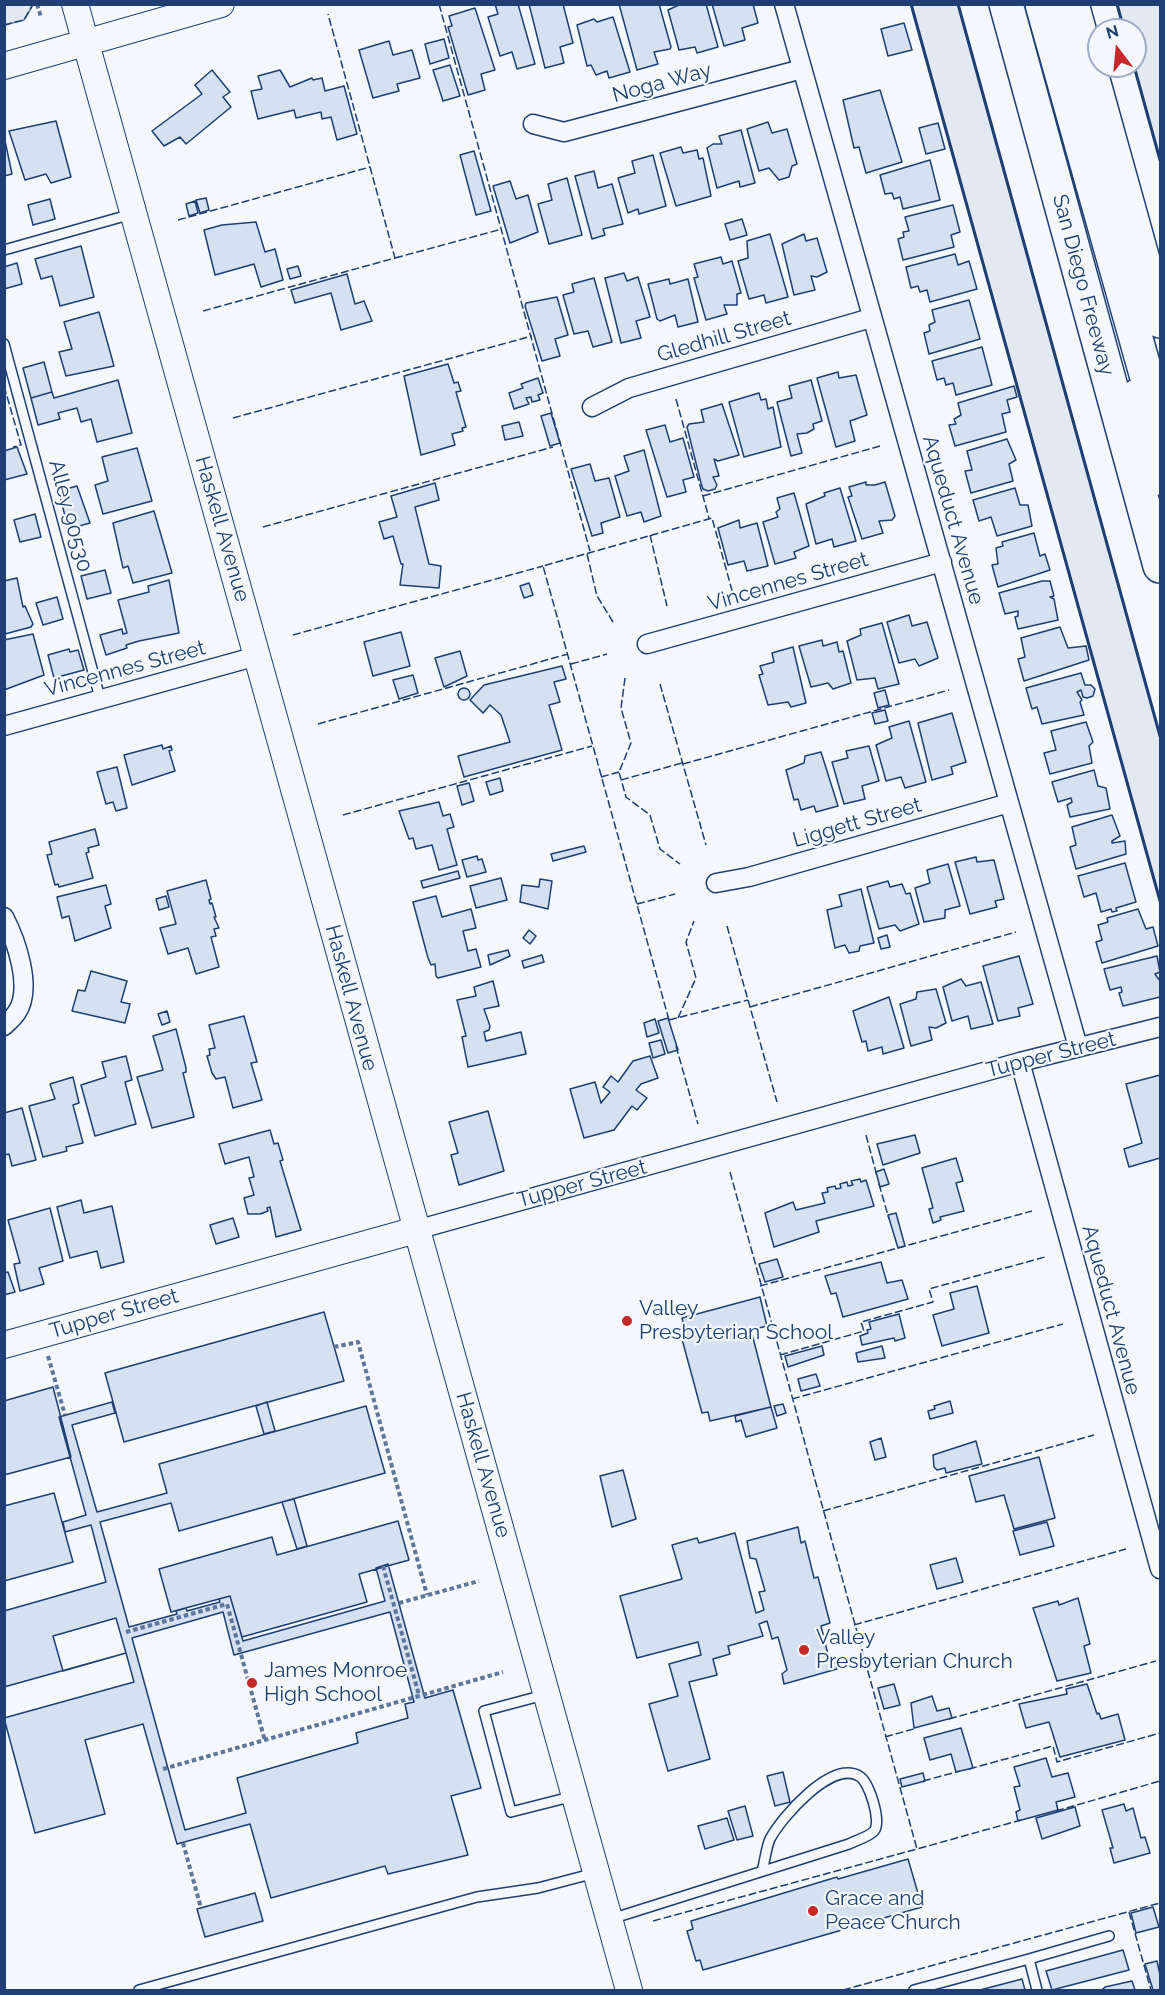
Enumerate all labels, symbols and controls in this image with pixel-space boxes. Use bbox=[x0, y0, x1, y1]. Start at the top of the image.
north arrow bbox=[1087, 18, 1147, 78]
text: N bbox=[1104, 21, 1121, 43]
street label: Noga Way bbox=[610, 58, 714, 108]
street label: San Diego Freeway bbox=[1047, 192, 1119, 378]
street label: Gledhill Street bbox=[654, 306, 794, 368]
street label: Aqueduct Avenue bbox=[917, 433, 989, 607]
street label: Haskell Avenue bbox=[189, 453, 255, 605]
street label: Alley 90530 bbox=[43, 457, 97, 575]
street label: Vincennes Street bbox=[705, 547, 871, 617]
street label: Vincennes Street bbox=[42, 635, 208, 703]
street label: Liggett Street bbox=[790, 793, 924, 853]
street label: Haskell Avenue bbox=[319, 922, 383, 1074]
street label: Tupper Street bbox=[984, 1027, 1118, 1083]
street label: Tupper Street bbox=[515, 1155, 649, 1213]
street label: Aqueduct Avenue bbox=[1076, 1222, 1146, 1398]
street label: Tupper Street bbox=[47, 1284, 181, 1344]
place label: Valley Presbyterian School bbox=[639, 1296, 833, 1346]
marker: Valley Presbyterian School bbox=[620, 1314, 634, 1328]
street label: Haskell Avenue bbox=[450, 1389, 516, 1541]
place label: Valley Presbyterian Church bbox=[816, 1625, 1013, 1675]
marker: Valley Presbyterian Church bbox=[797, 1643, 811, 1657]
place label: James Monroe High School bbox=[264, 1658, 407, 1708]
marker: James Monroe High School bbox=[245, 1676, 259, 1690]
place label: Grace and Peace Church bbox=[825, 1886, 961, 1936]
marker: Grace and Peace Church bbox=[806, 1904, 820, 1918]

